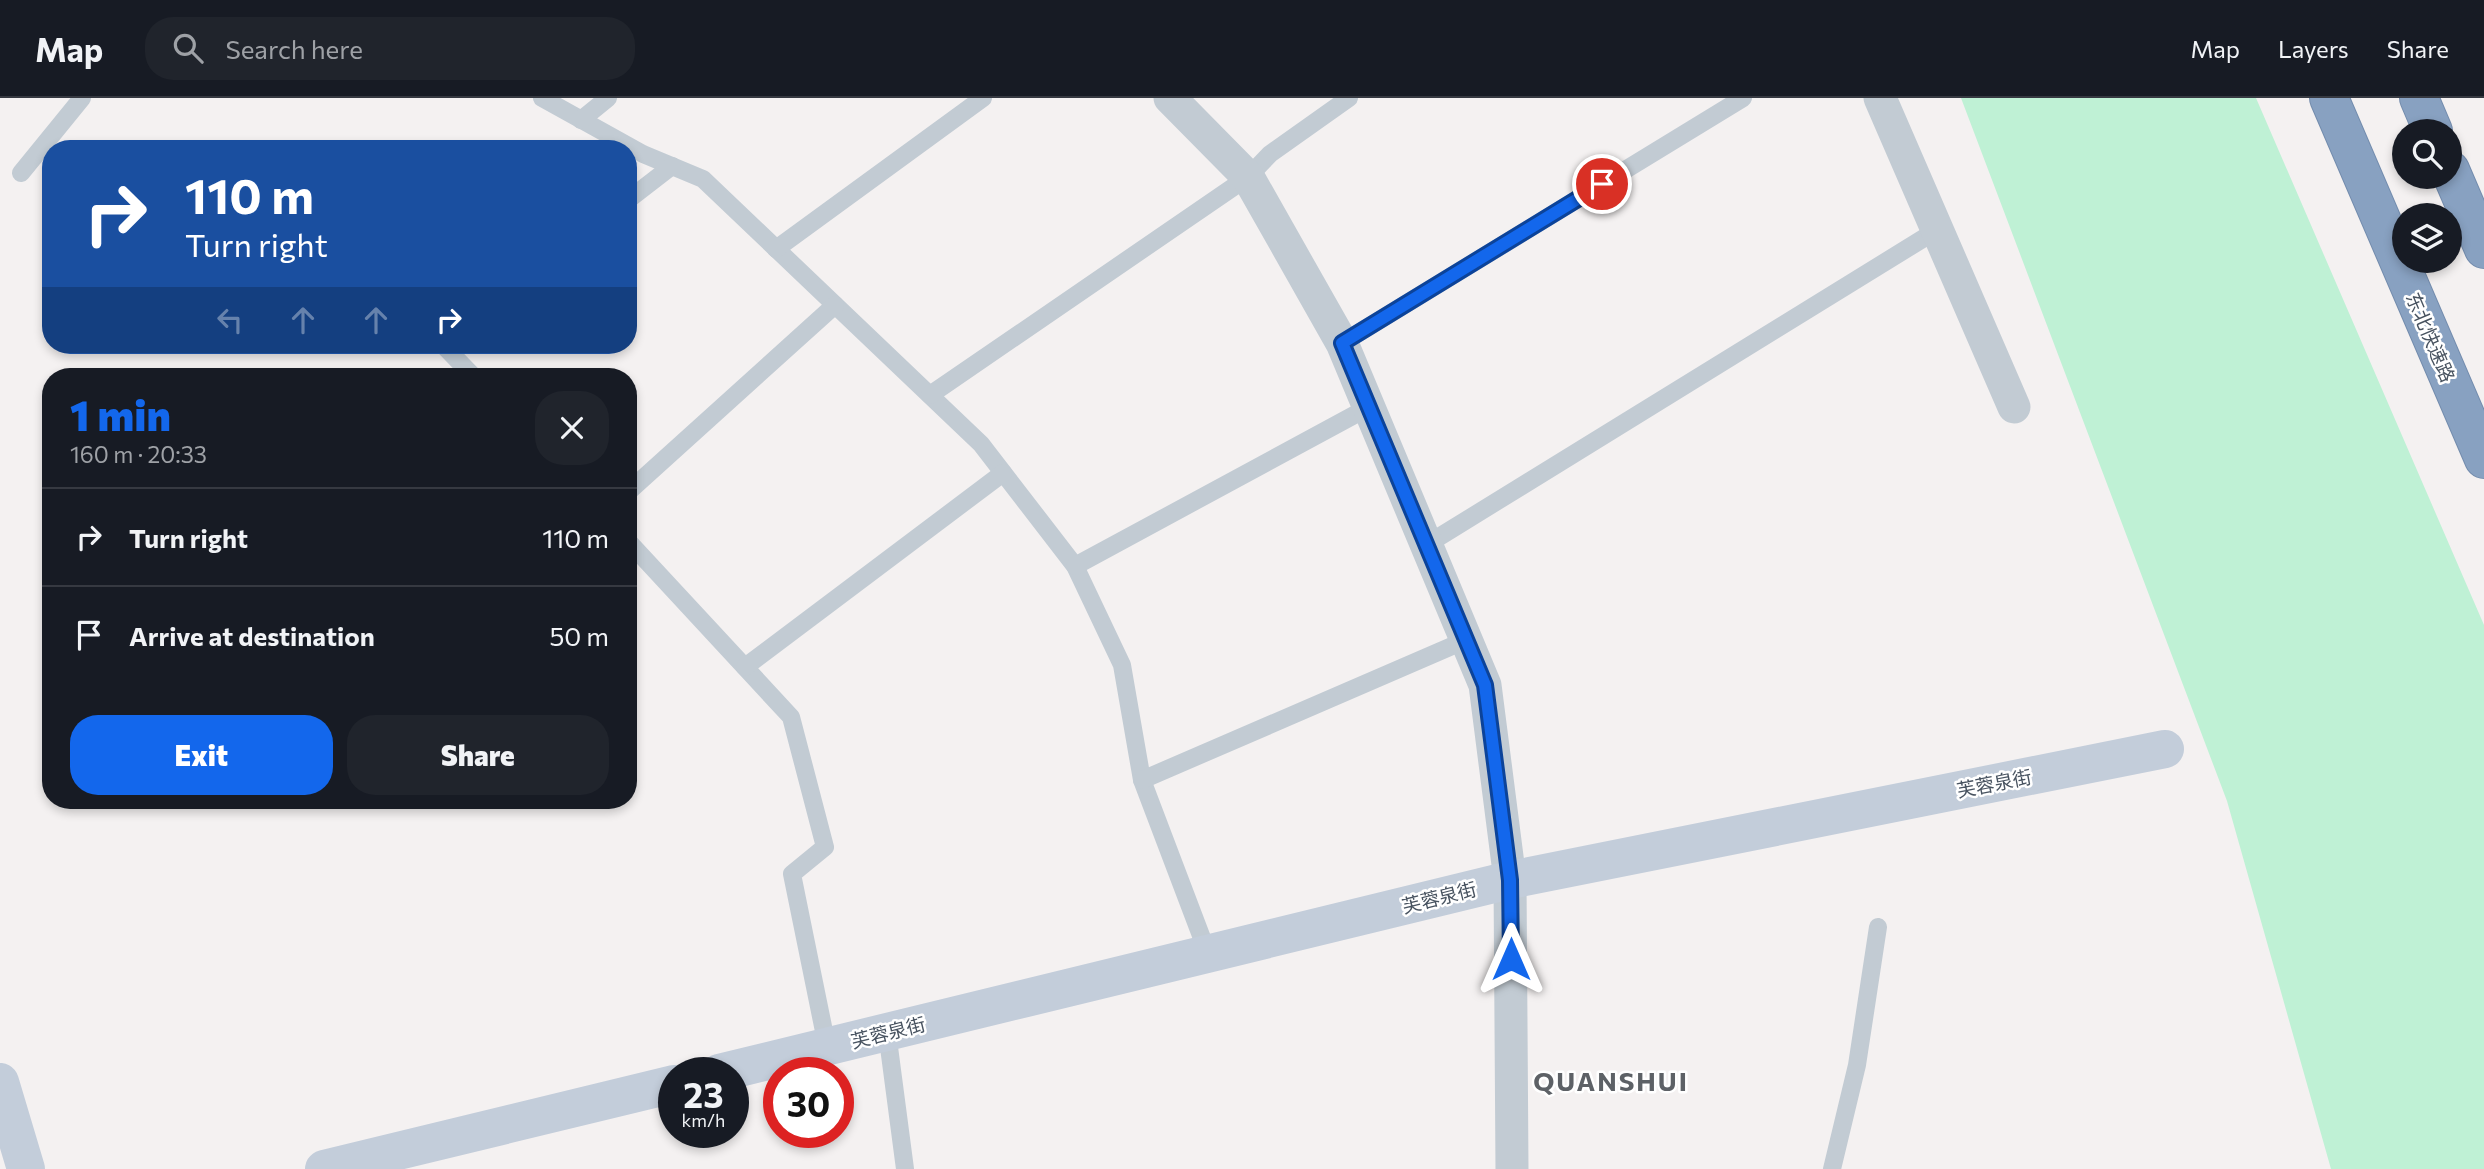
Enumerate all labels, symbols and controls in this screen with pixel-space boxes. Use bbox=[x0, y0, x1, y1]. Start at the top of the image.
search box bbox=[145, 17, 635, 80]
text: Map bbox=[35, 28, 103, 69]
icon: search bbox=[169, 29, 207, 67]
text: Search here bbox=[225, 33, 363, 64]
text: Map bbox=[2191, 34, 2240, 63]
text: Layers bbox=[2278, 34, 2349, 63]
text: Share bbox=[2387, 34, 2449, 63]
map controls bbox=[2392, 119, 2462, 273]
button: search bbox=[2392, 119, 2462, 189]
pin bbox=[1572, 154, 1632, 214]
text: 110 m bbox=[185, 164, 314, 224]
icon: arrive bbox=[1583, 165, 1621, 203]
icon: right bbox=[70, 168, 161, 259]
button: layers bbox=[2392, 203, 2462, 273]
text: Turn right bbox=[185, 224, 328, 264]
street label: 东北快速路 bbox=[2402, 289, 2460, 385]
icon: left bbox=[211, 301, 249, 339]
icon: ahead bbox=[284, 301, 322, 339]
icon: ahead bbox=[357, 301, 395, 339]
icon: right bbox=[430, 301, 468, 339]
text: 1 min bbox=[70, 388, 171, 440]
button: close bbox=[535, 391, 609, 465]
text: 160 m · 20:33 bbox=[70, 440, 207, 468]
icon: right bbox=[70, 518, 108, 556]
text: Turn right bbox=[129, 522, 248, 553]
text: 110 m bbox=[542, 522, 609, 553]
icon: arrive bbox=[70, 616, 108, 654]
text: Arrive at destination bbox=[129, 620, 375, 651]
text: 50 m bbox=[549, 620, 609, 651]
button: Exit bbox=[70, 715, 333, 795]
button: Share bbox=[347, 715, 609, 795]
street label: 芙蓉泉街 bbox=[1954, 764, 2034, 802]
street label: 芙蓉泉街 bbox=[1399, 877, 1479, 917]
position arrow bbox=[1474, 922, 1548, 996]
street label: 芙蓉泉街 bbox=[848, 1012, 928, 1052]
speed limit sign: 30 bbox=[763, 1057, 854, 1148]
district label: QUANSHUI bbox=[1533, 1065, 1689, 1096]
text: 23 bbox=[683, 1072, 724, 1115]
text: km/h bbox=[682, 1109, 725, 1131]

